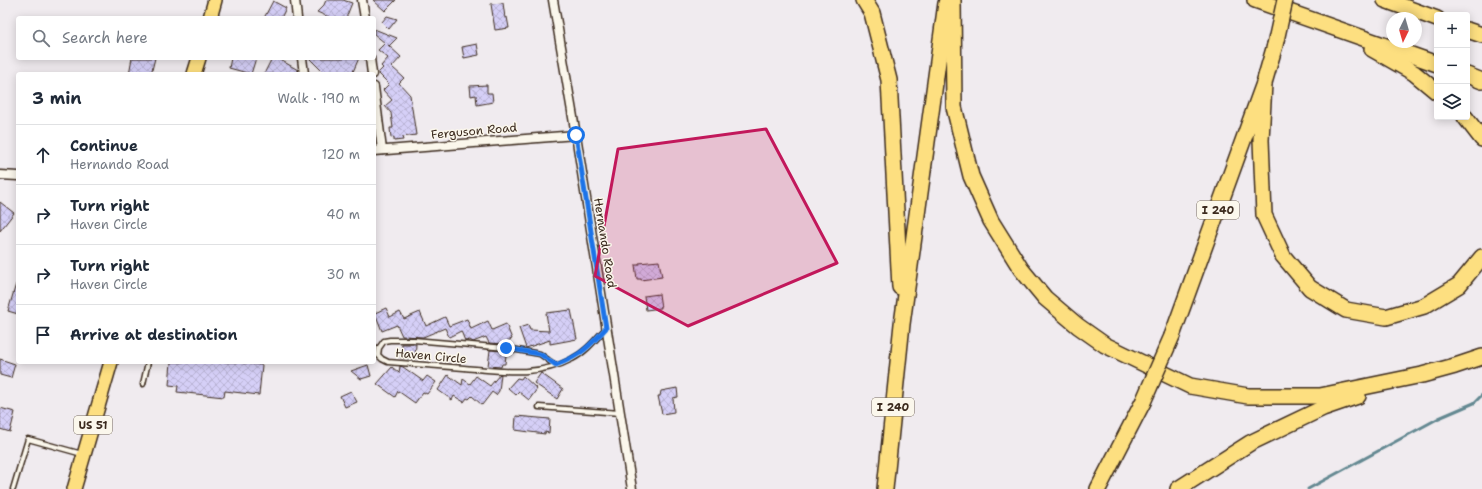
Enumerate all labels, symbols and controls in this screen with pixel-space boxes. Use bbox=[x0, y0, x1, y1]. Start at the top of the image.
north arrow bbox=[1386, 12, 1422, 48]
map controls bbox=[1434, 12, 1470, 120]
button: + bbox=[1434, 12, 1470, 48]
search box bbox=[16, 16, 376, 60]
icon: search bbox=[30, 27, 52, 49]
text: Search here bbox=[62, 28, 148, 48]
button: − bbox=[1434, 48, 1470, 84]
button: layers bbox=[1434, 84, 1470, 120]
text: 3 min bbox=[32, 87, 82, 109]
text: Walk · 190 m bbox=[278, 90, 360, 107]
street label: Ferguson Road bbox=[430, 119, 518, 143]
route start bbox=[567, 126, 585, 144]
text: Continue bbox=[70, 136, 138, 156]
icon: ahead bbox=[32, 144, 54, 166]
text: 120 m bbox=[322, 146, 360, 163]
text: Hernando Road bbox=[70, 156, 169, 173]
text: Turn right bbox=[70, 196, 150, 216]
street label: Hernando Road bbox=[590, 197, 620, 290]
road number: I 240 bbox=[1197, 201, 1239, 219]
icon: right bbox=[32, 204, 54, 226]
text: 40 m bbox=[326, 206, 360, 223]
text: Haven Circle bbox=[70, 216, 148, 233]
text: Turn right bbox=[70, 256, 150, 276]
icon: right bbox=[32, 264, 54, 286]
text: 30 m bbox=[326, 266, 360, 283]
text: Haven Circle bbox=[70, 276, 148, 293]
icon: arrive bbox=[32, 324, 54, 346]
text: Arrive at destination bbox=[70, 325, 238, 345]
route end bbox=[497, 339, 515, 357]
street label: Haven Circle bbox=[395, 345, 468, 367]
road number: I 240 bbox=[872, 398, 914, 416]
road number: US 51 bbox=[74, 416, 112, 434]

